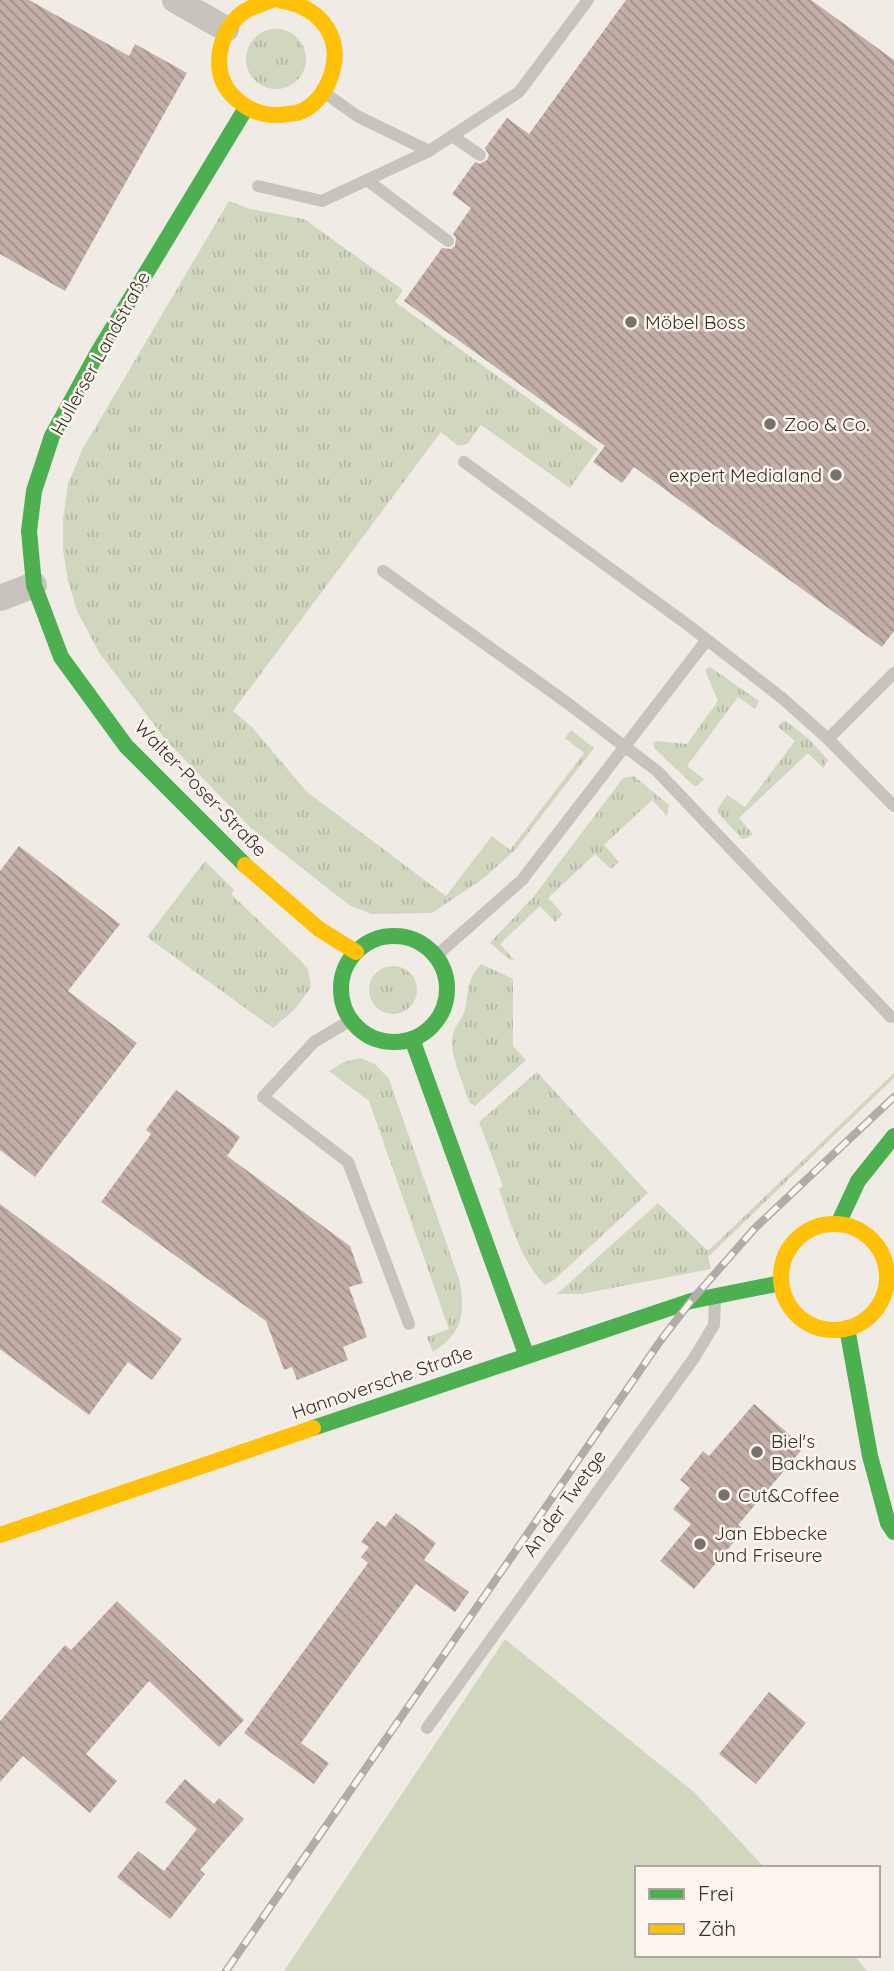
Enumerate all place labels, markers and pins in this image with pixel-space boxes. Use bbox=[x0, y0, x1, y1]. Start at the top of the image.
place label: Möbel Boss bbox=[645, 310, 746, 334]
marker: Möbel Boss bbox=[623, 314, 639, 330]
place label: Zoo & Co. bbox=[784, 412, 870, 436]
marker: Zoo & Co. bbox=[762, 416, 778, 432]
place label: expert Medialand bbox=[669, 463, 822, 487]
marker: expert Medialand bbox=[828, 467, 844, 483]
place label: Biel's Backhaus bbox=[771, 1429, 857, 1475]
marker: Biel's Backhaus bbox=[749, 1444, 765, 1460]
place label: Cut&Coffee bbox=[738, 1483, 840, 1507]
marker: Cut&Coffee bbox=[716, 1487, 732, 1503]
place label: Jan Ebbecke und Friseure bbox=[714, 1521, 827, 1567]
marker: Jan Ebbecke und Friseure bbox=[692, 1536, 708, 1552]

